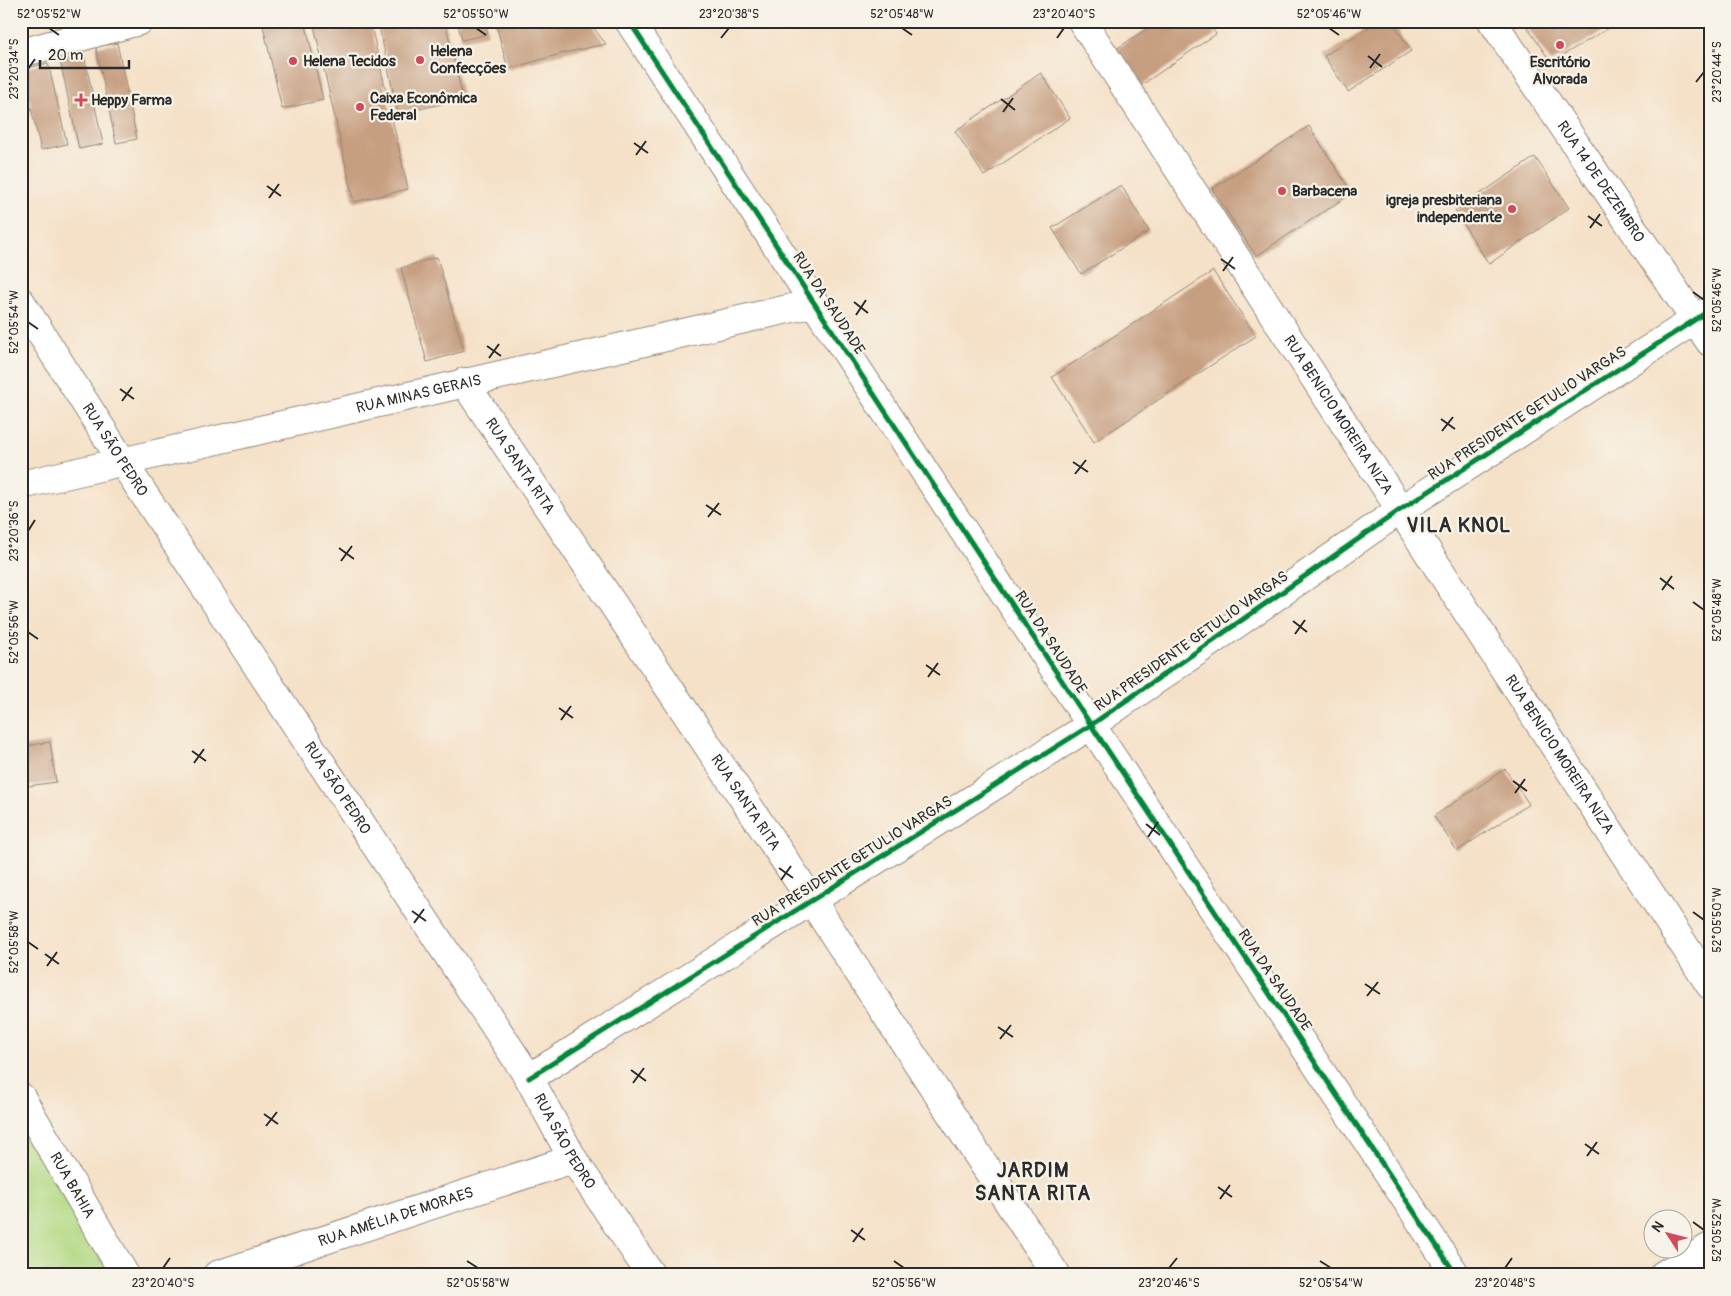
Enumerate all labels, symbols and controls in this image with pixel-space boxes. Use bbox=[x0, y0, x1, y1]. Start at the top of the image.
text: 52°05'52"W bbox=[17, 7, 81, 22]
text: 52°05'50"W bbox=[443, 7, 509, 22]
text: 23°20'38"S bbox=[699, 7, 759, 22]
text: 52°05'48"W bbox=[870, 7, 934, 22]
text: 23°20'40"S bbox=[1033, 7, 1095, 22]
text: 52°05'46"W bbox=[1297, 7, 1361, 22]
text: 23°20'34"S bbox=[7, 38, 22, 100]
scale bar bbox=[40, 38, 129, 70]
marker: Escritório Alvorada bbox=[1554, 39, 1566, 51]
text: 23°20'44"S bbox=[1710, 41, 1725, 103]
place label: Helena Confecções bbox=[430, 42, 506, 78]
text: 20 m bbox=[48, 46, 83, 65]
place label: Helena Tecidos bbox=[303, 52, 396, 71]
place label: Escritório Alvorada bbox=[1530, 53, 1590, 89]
marker: Helena Confecções bbox=[414, 54, 426, 66]
marker: Helena Tecidos bbox=[287, 55, 299, 67]
place label: Caixa Econômica Federal bbox=[370, 89, 477, 125]
place label: Heppy Farma bbox=[91, 91, 172, 110]
marker: Heppy Farma bbox=[75, 94, 87, 106]
marker: Caixa Econômica Federal bbox=[354, 101, 366, 113]
street label: RUA 14 DE DEZEMBRO bbox=[1553, 117, 1649, 246]
place label: Barbacena bbox=[1292, 182, 1357, 201]
marker: Barbacena bbox=[1276, 185, 1288, 197]
place label: igreja presbiteriana independente bbox=[1386, 191, 1503, 227]
marker: igreja presbiteriana independente bbox=[1506, 203, 1518, 215]
street label: RUA DA SAUDADE bbox=[788, 248, 869, 358]
text: 52°05'46"W bbox=[1710, 268, 1725, 332]
text: 52°05'54"W bbox=[7, 290, 22, 354]
street label: RUA BENICIO MOREIRA NIZA bbox=[1279, 332, 1397, 498]
street label: RUA PRESIDENTE GETULIO VARGAS bbox=[1425, 342, 1630, 485]
street label: RUA MINAS GERAIS bbox=[354, 371, 483, 418]
street label: RUA SÃO PEDRO bbox=[78, 400, 152, 500]
street label: RUA SANTA RITA bbox=[481, 414, 559, 518]
text: 23°20'36"S bbox=[7, 500, 22, 562]
district label: VILA KNOL bbox=[1407, 513, 1511, 538]
street label: RUA PRESIDENTE GETULIO VARGAS bbox=[1091, 567, 1292, 716]
text: 52°05'48"W bbox=[1710, 578, 1725, 642]
street label: RUA DA SAUDADE bbox=[1010, 587, 1091, 697]
text: 52°05'56"W bbox=[7, 600, 22, 664]
street label: RUA BENICIO MOREIRA NIZA bbox=[1500, 671, 1618, 838]
street label: RUA SÃO PEDRO bbox=[300, 738, 375, 838]
street label: RUA SANTA RITA bbox=[706, 751, 785, 854]
street label: RUA PRESIDENTE GETULIO VARGAS bbox=[749, 792, 956, 931]
text: 52°05'50"W bbox=[1710, 887, 1725, 953]
text: 52°05'58"W bbox=[7, 910, 22, 974]
street label: RUA DA SAUDADE bbox=[1234, 926, 1316, 1035]
street label: RUA SÃO PEDRO bbox=[529, 1090, 599, 1193]
street label: RUA BAHIA bbox=[45, 1149, 99, 1222]
district label: JARDIM SANTA RITA bbox=[975, 1158, 1091, 1206]
street label: RUA AMÉLIA DE MORAES bbox=[316, 1183, 476, 1251]
text: 52°05'52"W bbox=[1710, 1198, 1725, 1262]
north arrow bbox=[1644, 1208, 1694, 1258]
text: N bbox=[1648, 1218, 1668, 1235]
text: 23°20'40"S bbox=[132, 1276, 194, 1291]
text: 52°05'58"W bbox=[446, 1276, 510, 1291]
text: 52°05'56"W bbox=[872, 1276, 936, 1291]
text: 23°20'46"S bbox=[1138, 1276, 1200, 1291]
text: 52°05'54"W bbox=[1299, 1276, 1363, 1291]
text: 23°20'48"S bbox=[1475, 1276, 1535, 1291]

